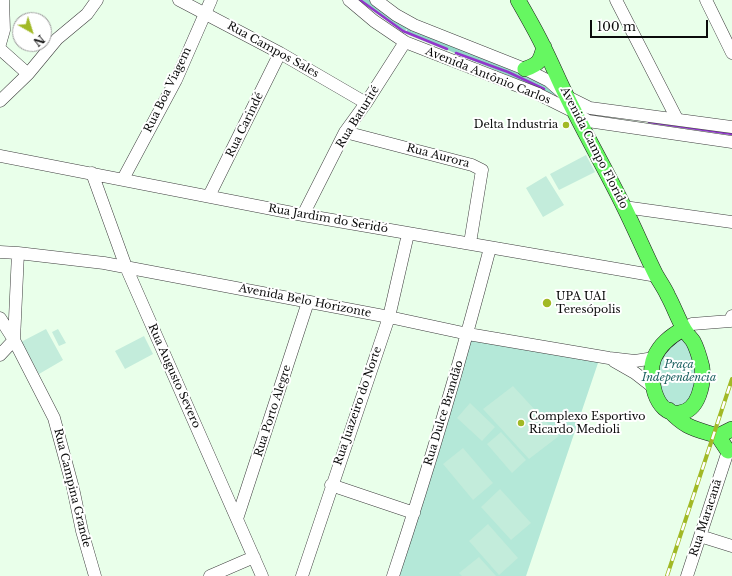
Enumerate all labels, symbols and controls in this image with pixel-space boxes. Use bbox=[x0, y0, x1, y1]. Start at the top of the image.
north arrow bbox=[12, 12, 52, 52]
scale bar bbox=[592, 12, 710, 38]
street label: Rua Campos Sales bbox=[225, 19, 321, 81]
text: 100 m bbox=[597, 19, 636, 34]
text: N bbox=[30, 32, 47, 49]
street label: Rua Boa Viagem bbox=[142, 45, 194, 135]
street label: Avenida Antônio Carlos bbox=[424, 45, 552, 107]
street label: Rua Baturité bbox=[334, 83, 382, 151]
street label: Avenida Campo Florido bbox=[557, 85, 631, 211]
street label: Rua Carindé bbox=[224, 90, 266, 160]
place label: Delta Industria bbox=[474, 118, 558, 132]
marker: Delta Industria bbox=[561, 120, 571, 130]
street label: Rua Aurora bbox=[405, 141, 471, 171]
street label: Rua Jardim do Seridó bbox=[267, 202, 389, 236]
street label: Avenida Belo Horizonte bbox=[238, 282, 372, 320]
place label: UPA UAI Teresópolis bbox=[556, 290, 621, 316]
marker: UPA UAI Teresópolis bbox=[541, 297, 553, 309]
street label: Rua Augusto Severo bbox=[145, 322, 203, 430]
street label: Rua Juazeiro do Norte bbox=[331, 345, 385, 467]
park label: Praça Independencia bbox=[642, 358, 716, 384]
street label: Rua Dulce Brandão bbox=[422, 359, 466, 467]
street label: Rua Porto Alegre bbox=[252, 363, 294, 459]
place label: Complexo Esportivo Ricardo Medioli bbox=[529, 410, 645, 436]
marker: Complexo Esportivo Ricardo Medioli bbox=[516, 418, 526, 428]
street label: Rua Campina Grande bbox=[51, 427, 93, 549]
street label: Rua Maracanã bbox=[687, 478, 725, 558]

